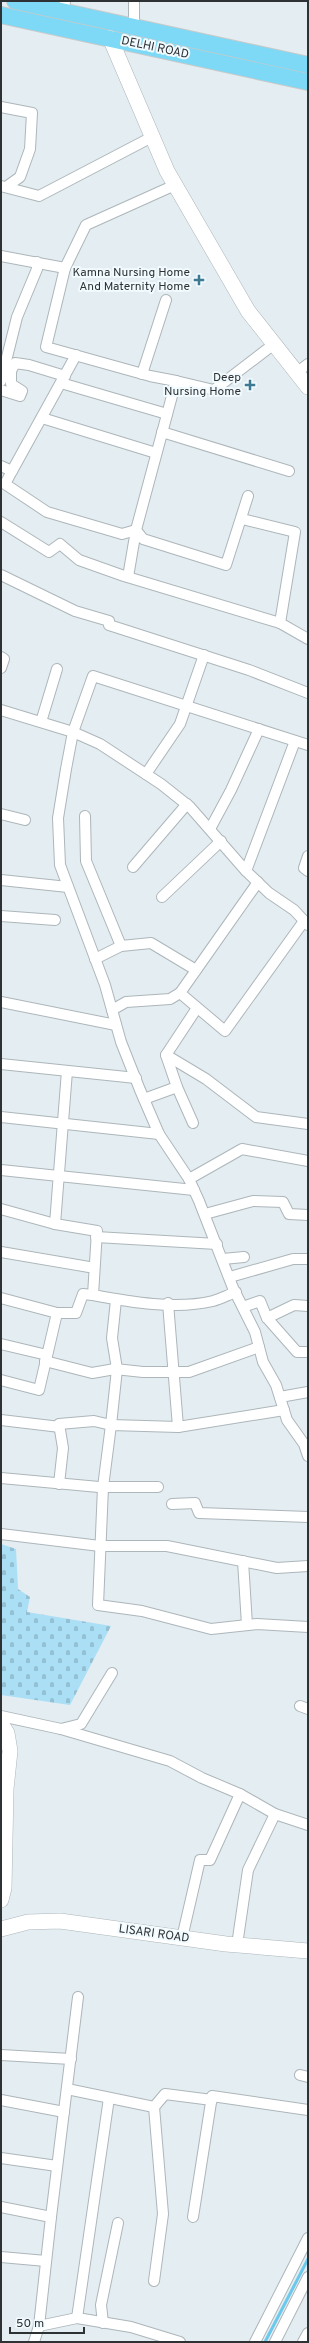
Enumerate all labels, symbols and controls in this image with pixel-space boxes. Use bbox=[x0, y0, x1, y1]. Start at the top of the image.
street label: DELHI ROAD bbox=[120, 33, 190, 63]
place label: Kamna Nursing Home And Maternity Home bbox=[73, 265, 190, 295]
marker: Kamna Nursing Home And Maternity Home bbox=[193, 274, 205, 286]
place label: Deep Nursing Home bbox=[164, 370, 241, 400]
marker: Deep Nursing Home bbox=[244, 379, 256, 391]
street label: LISARI ROAD bbox=[118, 1921, 190, 1947]
scale bar bbox=[10, 2309, 84, 2335]
text: 50 m bbox=[16, 2316, 44, 2332]

